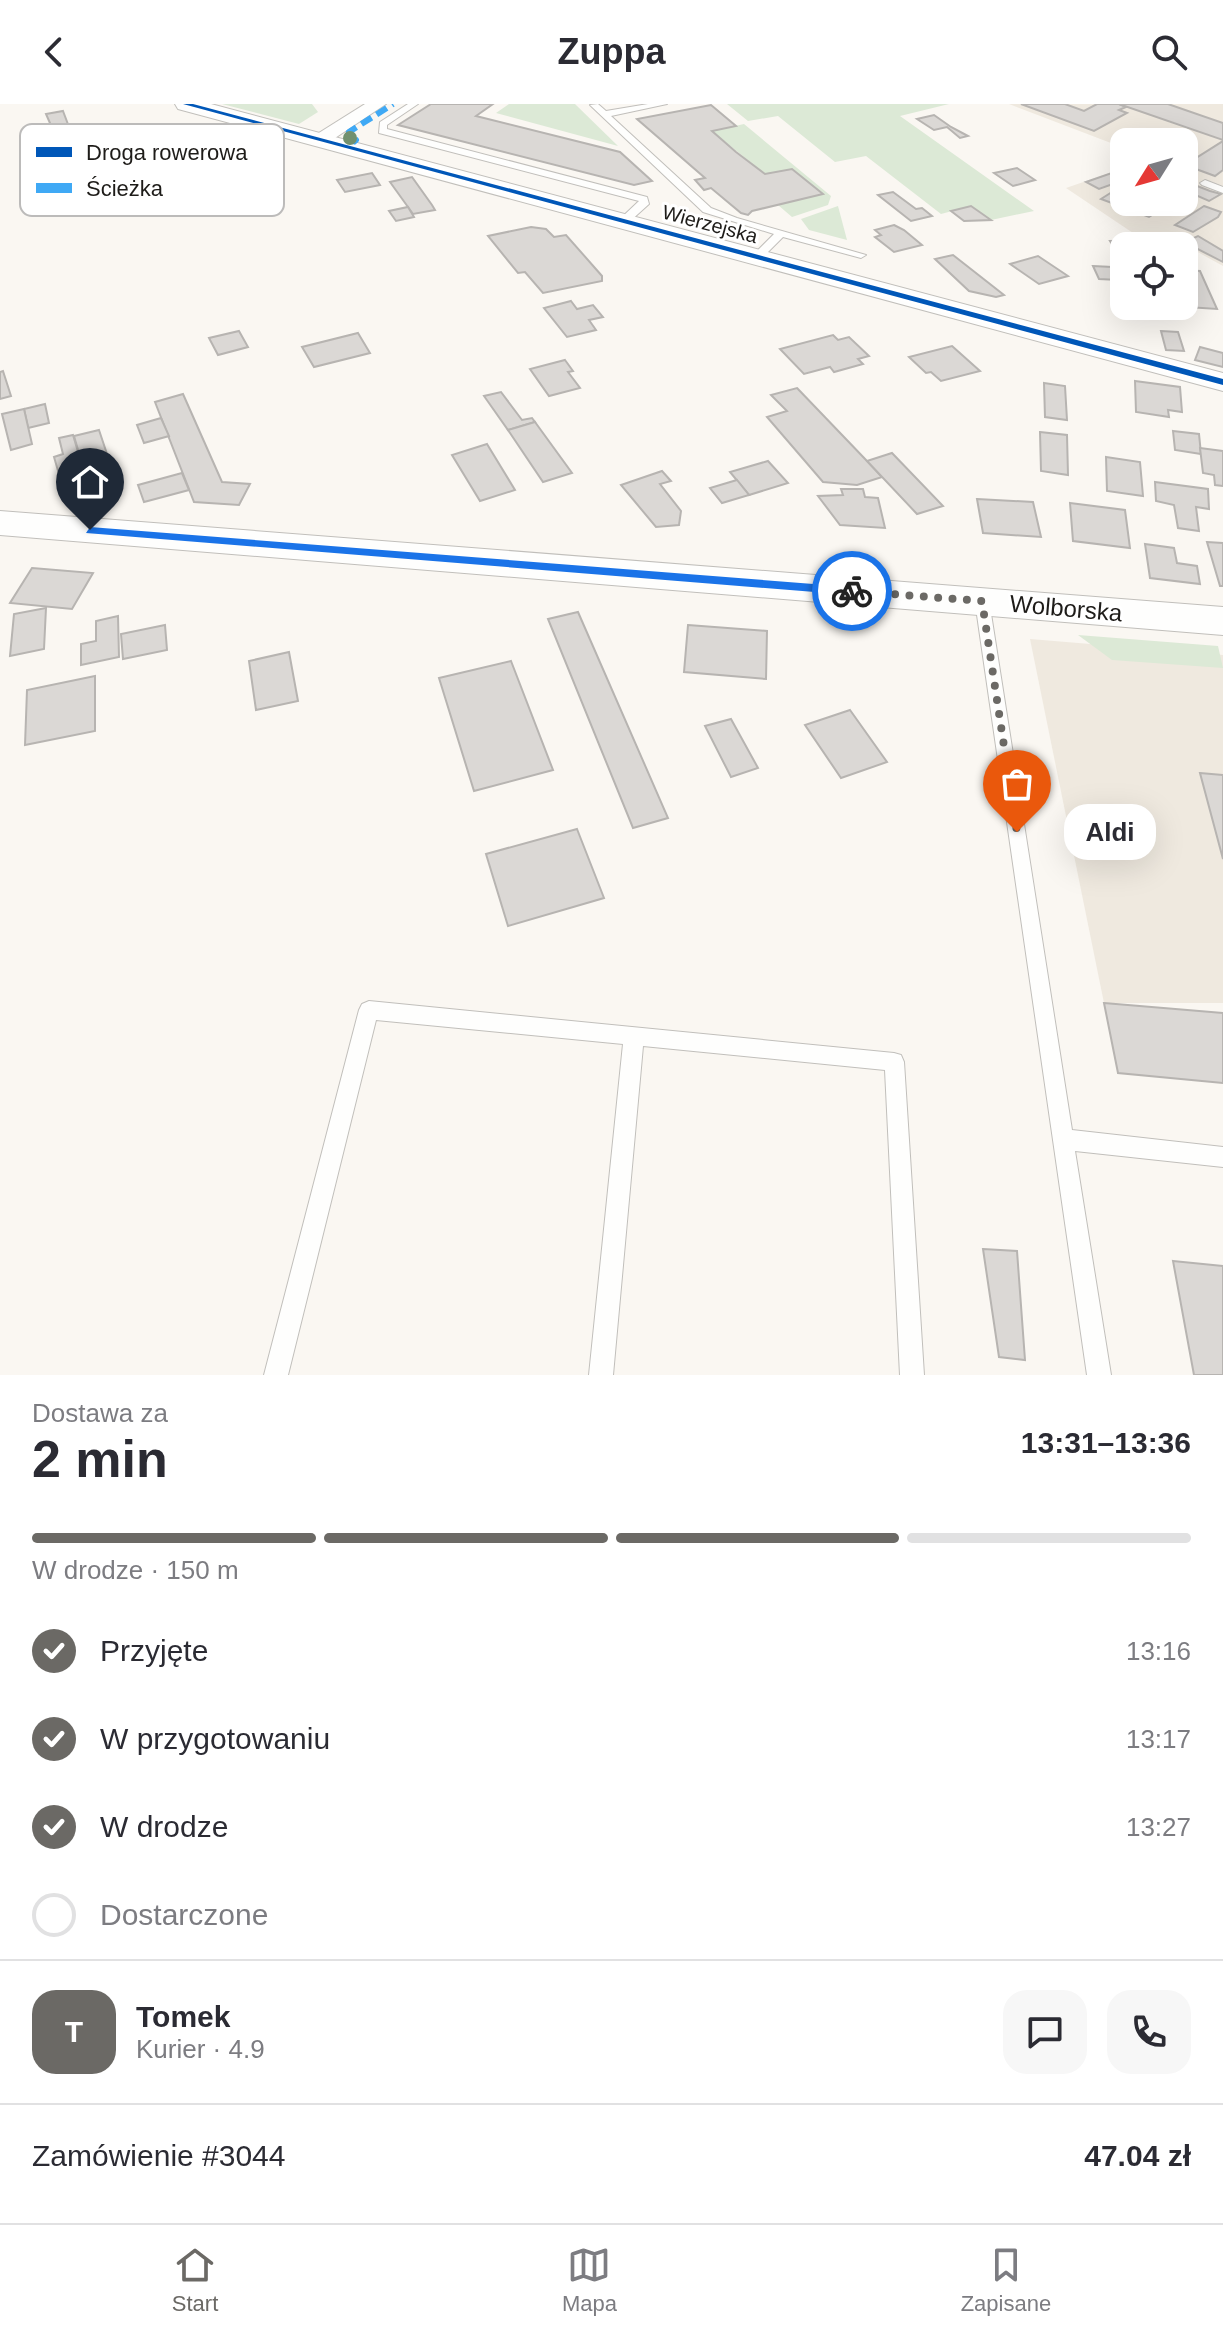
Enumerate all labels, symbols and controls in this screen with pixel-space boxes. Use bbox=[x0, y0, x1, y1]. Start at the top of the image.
icon: back bbox=[32, 30, 76, 74]
icon: search bbox=[1147, 30, 1191, 74]
text: Zuppa bbox=[558, 31, 665, 72]
legend bbox=[20, 124, 284, 216]
north arrow bbox=[1110, 128, 1198, 216]
map controls bbox=[1110, 128, 1198, 320]
text: Droga rowerowa bbox=[86, 140, 248, 165]
text: Ścieżka bbox=[86, 176, 164, 201]
street label: Wierzejska bbox=[660, 201, 761, 248]
button: locate bbox=[1110, 232, 1198, 320]
pin bbox=[56, 448, 124, 530]
icon: home bbox=[68, 460, 112, 504]
courier bbox=[812, 551, 892, 631]
icon: bike bbox=[830, 569, 874, 613]
street label: Wolborska bbox=[1009, 590, 1124, 626]
pin bbox=[983, 750, 1051, 832]
icon: bag bbox=[995, 762, 1039, 806]
callout: Aldi bbox=[1065, 804, 1157, 860]
text: Aldi bbox=[1085, 817, 1135, 847]
text: Dostawa za bbox=[32, 1398, 168, 1428]
text: 13:31–13:36 bbox=[1021, 1426, 1191, 1459]
text: 2 min bbox=[32, 1430, 168, 1488]
text: W drodze · 150 m bbox=[32, 1555, 239, 1585]
icon: check bbox=[32, 1629, 76, 1673]
text: Przyjęte bbox=[100, 1634, 208, 1667]
text: 13:16 bbox=[1126, 1636, 1191, 1666]
icon: check bbox=[32, 1717, 76, 1761]
text: W przygotowaniu bbox=[100, 1722, 330, 1755]
text: 13:17 bbox=[1126, 1724, 1191, 1754]
icon: check bbox=[32, 1805, 76, 1849]
text: W drodze bbox=[100, 1810, 228, 1843]
text: 13:27 bbox=[1126, 1812, 1191, 1842]
text: Dostarczone bbox=[100, 1898, 268, 1931]
button: chat bbox=[1003, 1990, 1087, 2074]
button: phone bbox=[1107, 1990, 1191, 2074]
text: Tomek bbox=[136, 2000, 230, 2033]
text: T bbox=[65, 2015, 83, 2048]
text: Kurier · 4.9 bbox=[136, 2034, 265, 2064]
text: Zamówienie #3044 bbox=[32, 2139, 286, 2172]
text: 47.04 zł bbox=[1084, 2139, 1191, 2172]
tab: Start bbox=[172, 2243, 218, 2317]
tab: Mapa bbox=[562, 2243, 617, 2317]
tab: Zapisane bbox=[961, 2243, 1051, 2317]

